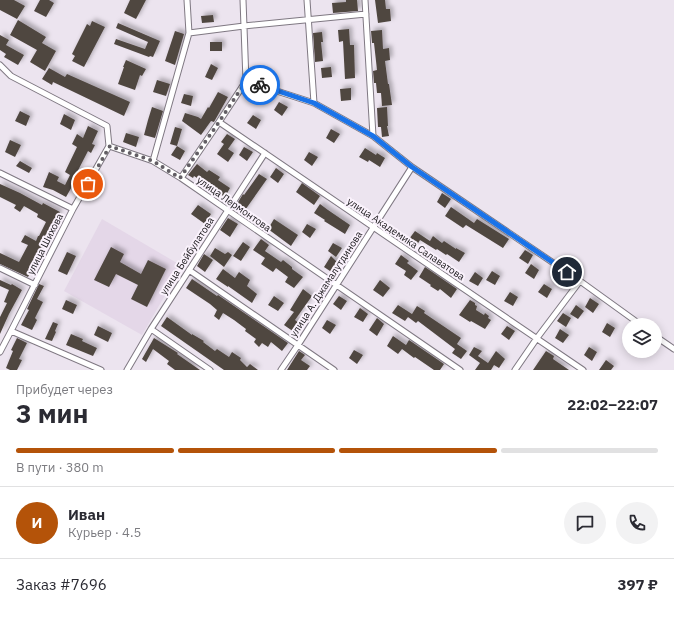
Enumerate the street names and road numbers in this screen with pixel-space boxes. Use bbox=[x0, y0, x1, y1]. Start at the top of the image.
street label: улица Лермонтова bbox=[194, 174, 274, 235]
street label: улица Академика Салаватова bbox=[345, 195, 468, 284]
street label: улица Шихова bbox=[24, 211, 66, 277]
street label: улица Бейбулатова bbox=[157, 214, 217, 297]
street label: улица А. Джамалутдинова bbox=[287, 228, 365, 339]

